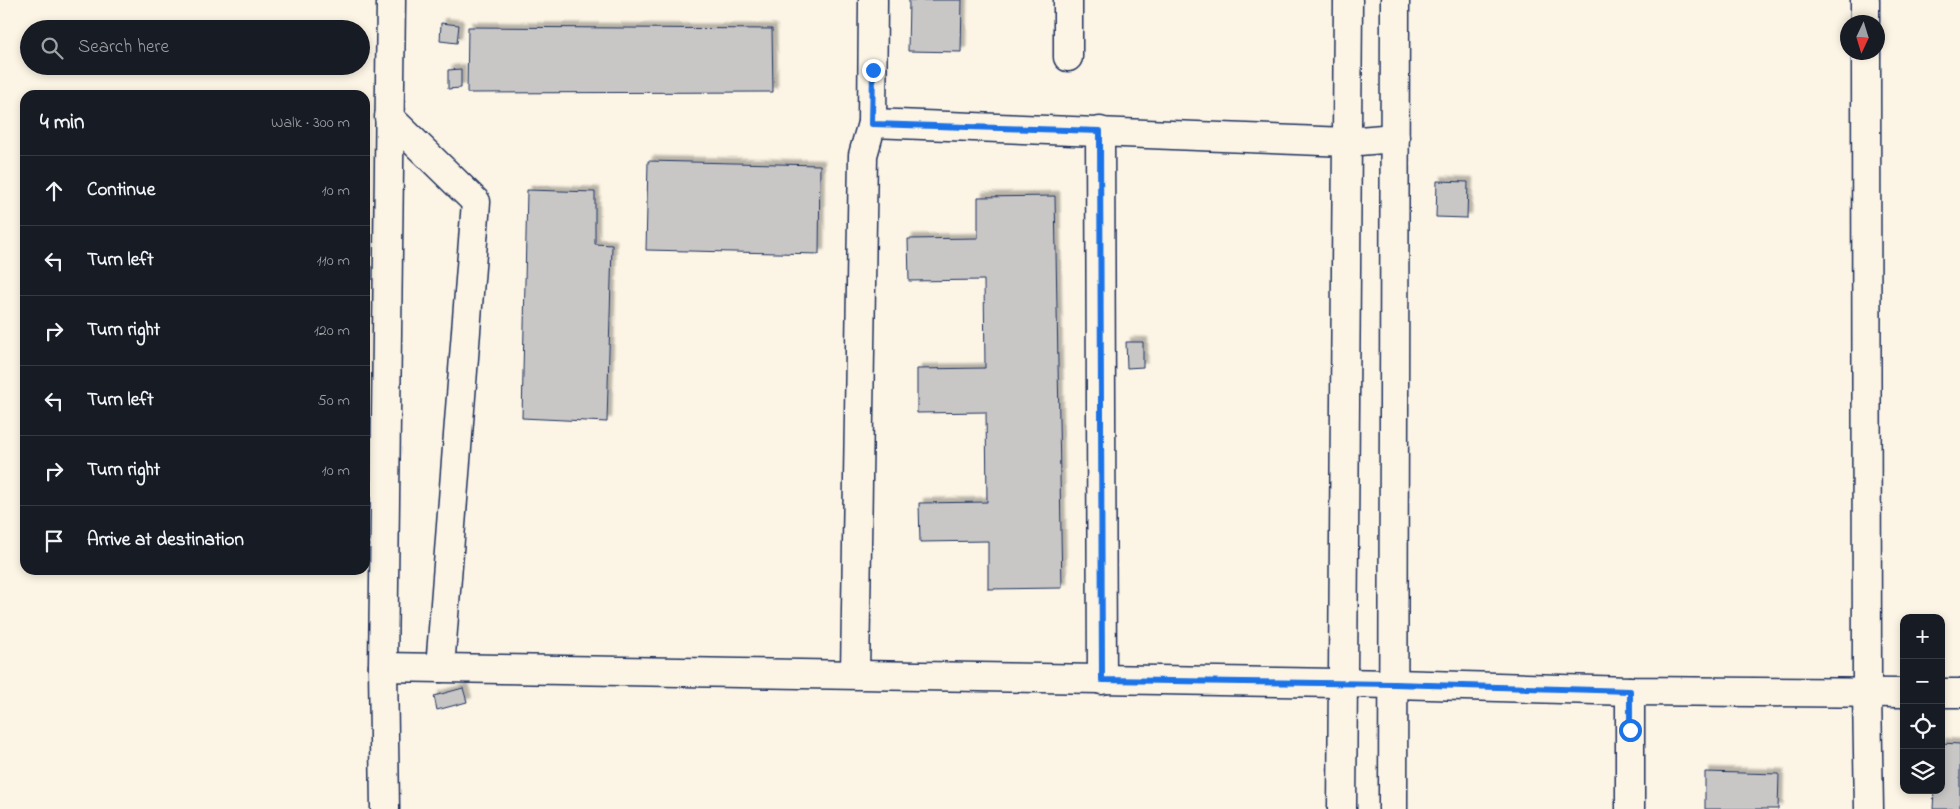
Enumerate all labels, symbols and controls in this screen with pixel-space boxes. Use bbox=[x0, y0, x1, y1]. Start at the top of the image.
north arrow bbox=[1840, 15, 1885, 60]
search box bbox=[20, 20, 370, 75]
icon: search bbox=[38, 34, 66, 62]
text: Search here bbox=[78, 34, 169, 61]
route end bbox=[862, 59, 885, 82]
text: 4 min bbox=[40, 108, 84, 138]
text: Walk · 300 m bbox=[271, 111, 350, 135]
icon: ahead bbox=[40, 177, 68, 205]
text: Continue bbox=[87, 177, 155, 204]
text: 10 m bbox=[322, 179, 350, 203]
icon: left bbox=[40, 247, 68, 275]
text: Turn left bbox=[87, 247, 154, 274]
text: 110 m bbox=[316, 249, 350, 273]
icon: right bbox=[40, 317, 68, 345]
text: Turn right bbox=[87, 317, 160, 344]
text: 120 m bbox=[314, 319, 350, 343]
icon: left bbox=[40, 387, 68, 415]
text: Turn left bbox=[87, 387, 154, 414]
text: 50 m bbox=[318, 389, 350, 413]
icon: right bbox=[40, 457, 68, 485]
text: Turn right bbox=[87, 457, 160, 484]
text: 10 m bbox=[322, 459, 350, 483]
icon: arrive bbox=[40, 527, 68, 555]
text: Arrive at destination bbox=[87, 527, 244, 554]
map controls bbox=[1900, 614, 1945, 794]
button: + bbox=[1900, 614, 1945, 659]
button: − bbox=[1900, 659, 1945, 704]
button: locate bbox=[1900, 704, 1945, 749]
route start bbox=[1619, 719, 1642, 742]
button: layers bbox=[1900, 749, 1945, 794]

